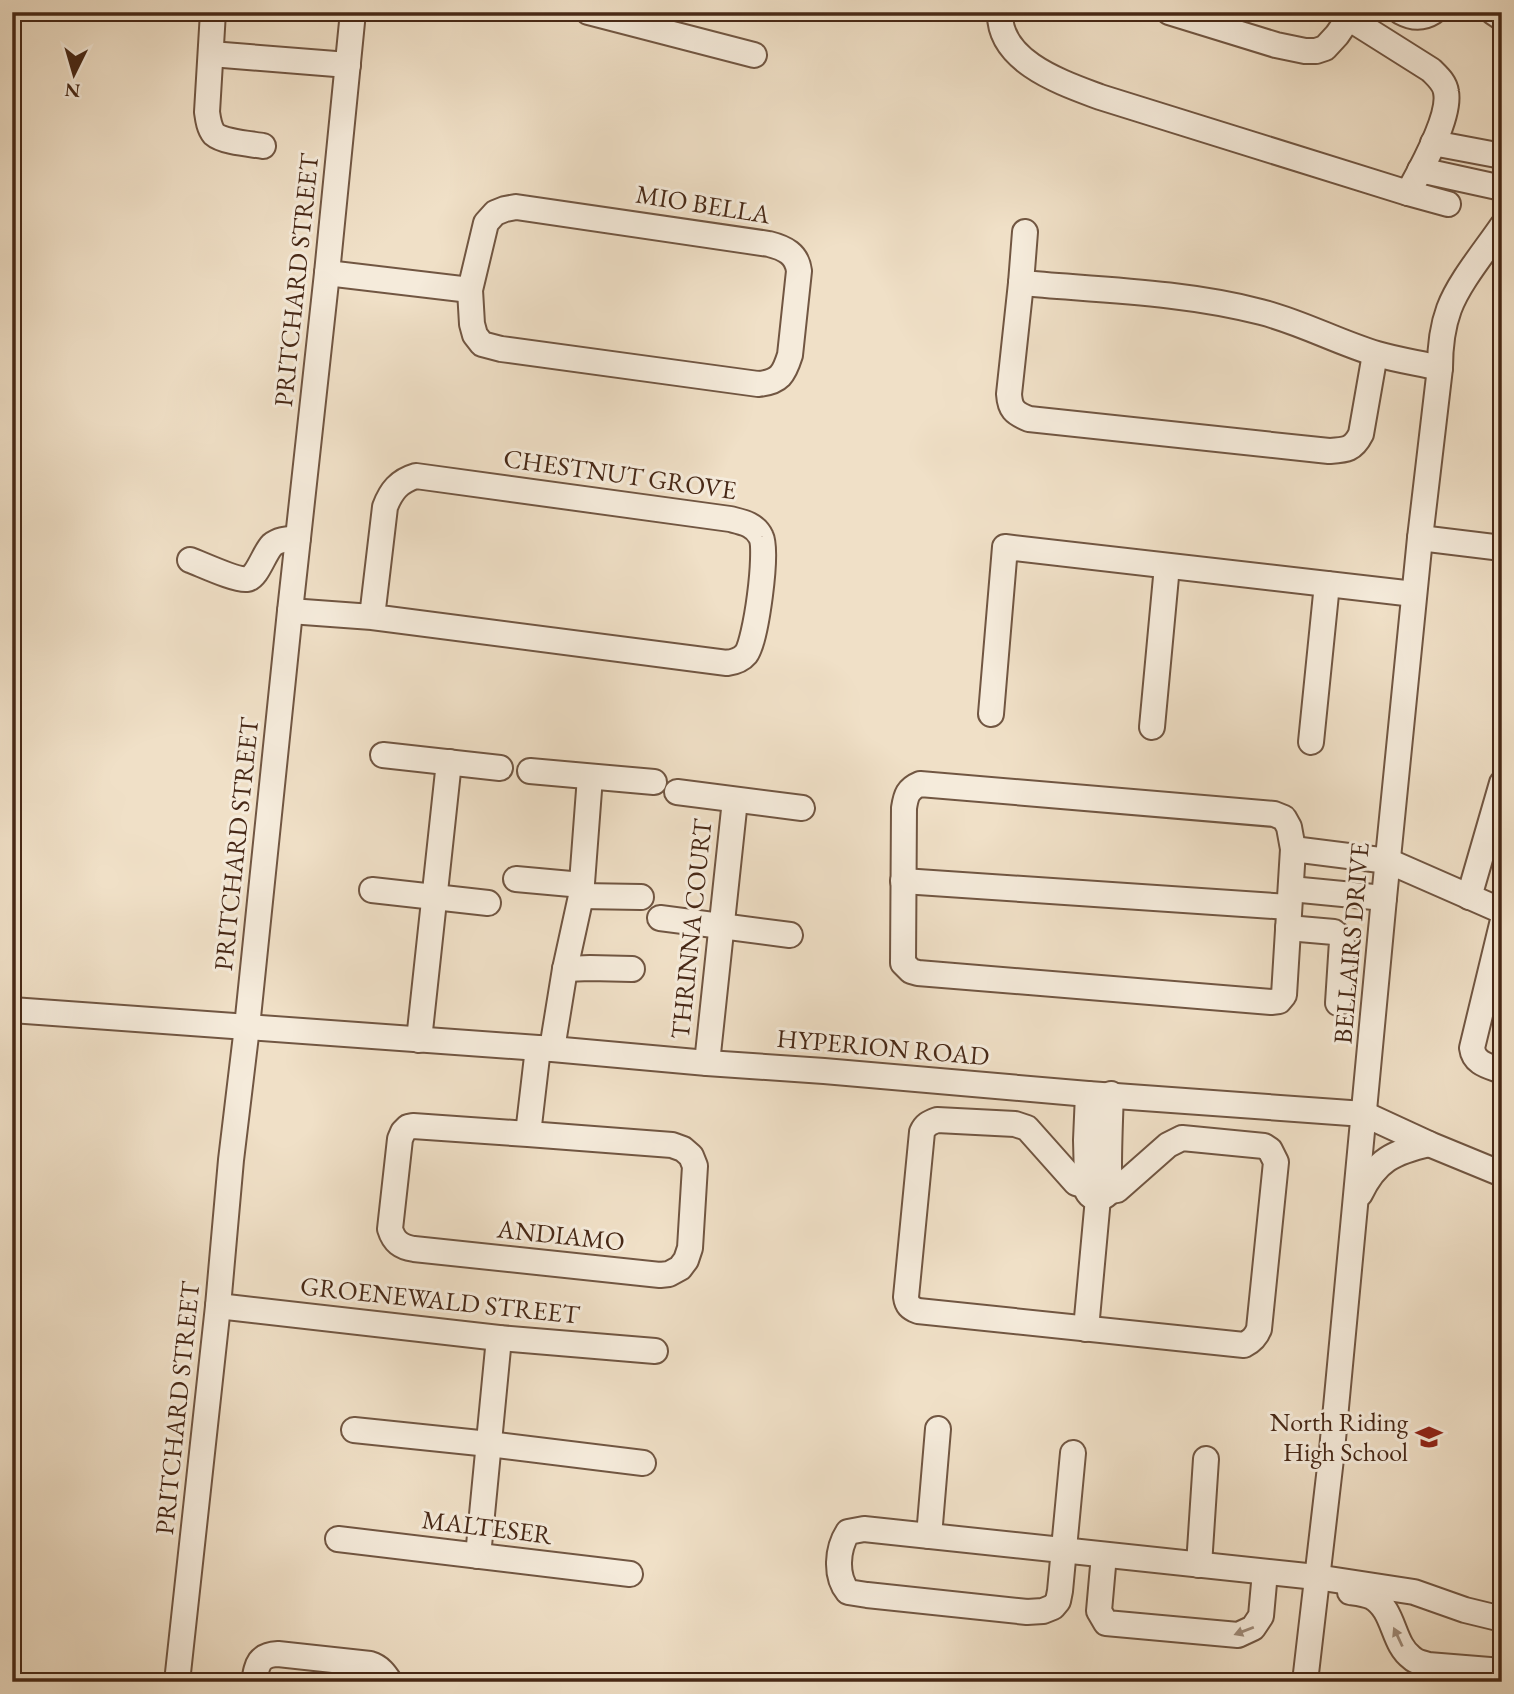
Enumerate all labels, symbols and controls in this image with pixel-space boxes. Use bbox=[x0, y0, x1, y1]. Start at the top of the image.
north arrow bbox=[38, 38, 108, 108]
text: N bbox=[63, 77, 81, 104]
street label: PRITCHARD STREET bbox=[266, 151, 326, 408]
street label: MIO BELLA bbox=[633, 177, 774, 232]
street label: CHESTNUT GROVE bbox=[501, 441, 739, 507]
street label: PRITCHARD STREET bbox=[206, 715, 266, 972]
street label: THRINNA COURT bbox=[663, 817, 720, 1041]
street label: BELLAIRS DRIVE bbox=[1325, 841, 1377, 1045]
street label: HYPERION ROAD bbox=[775, 1021, 991, 1073]
street label: ANDIAMO bbox=[494, 1211, 627, 1259]
street label: GROENEWALD STREET bbox=[299, 1268, 582, 1332]
street label: PRITCHARD STREET bbox=[147, 1279, 207, 1536]
place label: North Riding High School bbox=[1270, 1405, 1409, 1469]
school or university icon: North Riding High School bbox=[1414, 1422, 1444, 1452]
street label: MALTESER bbox=[420, 1502, 554, 1552]
one-way arrow bbox=[1233, 1625, 1254, 1636]
one-way arrow bbox=[1393, 1627, 1404, 1647]

